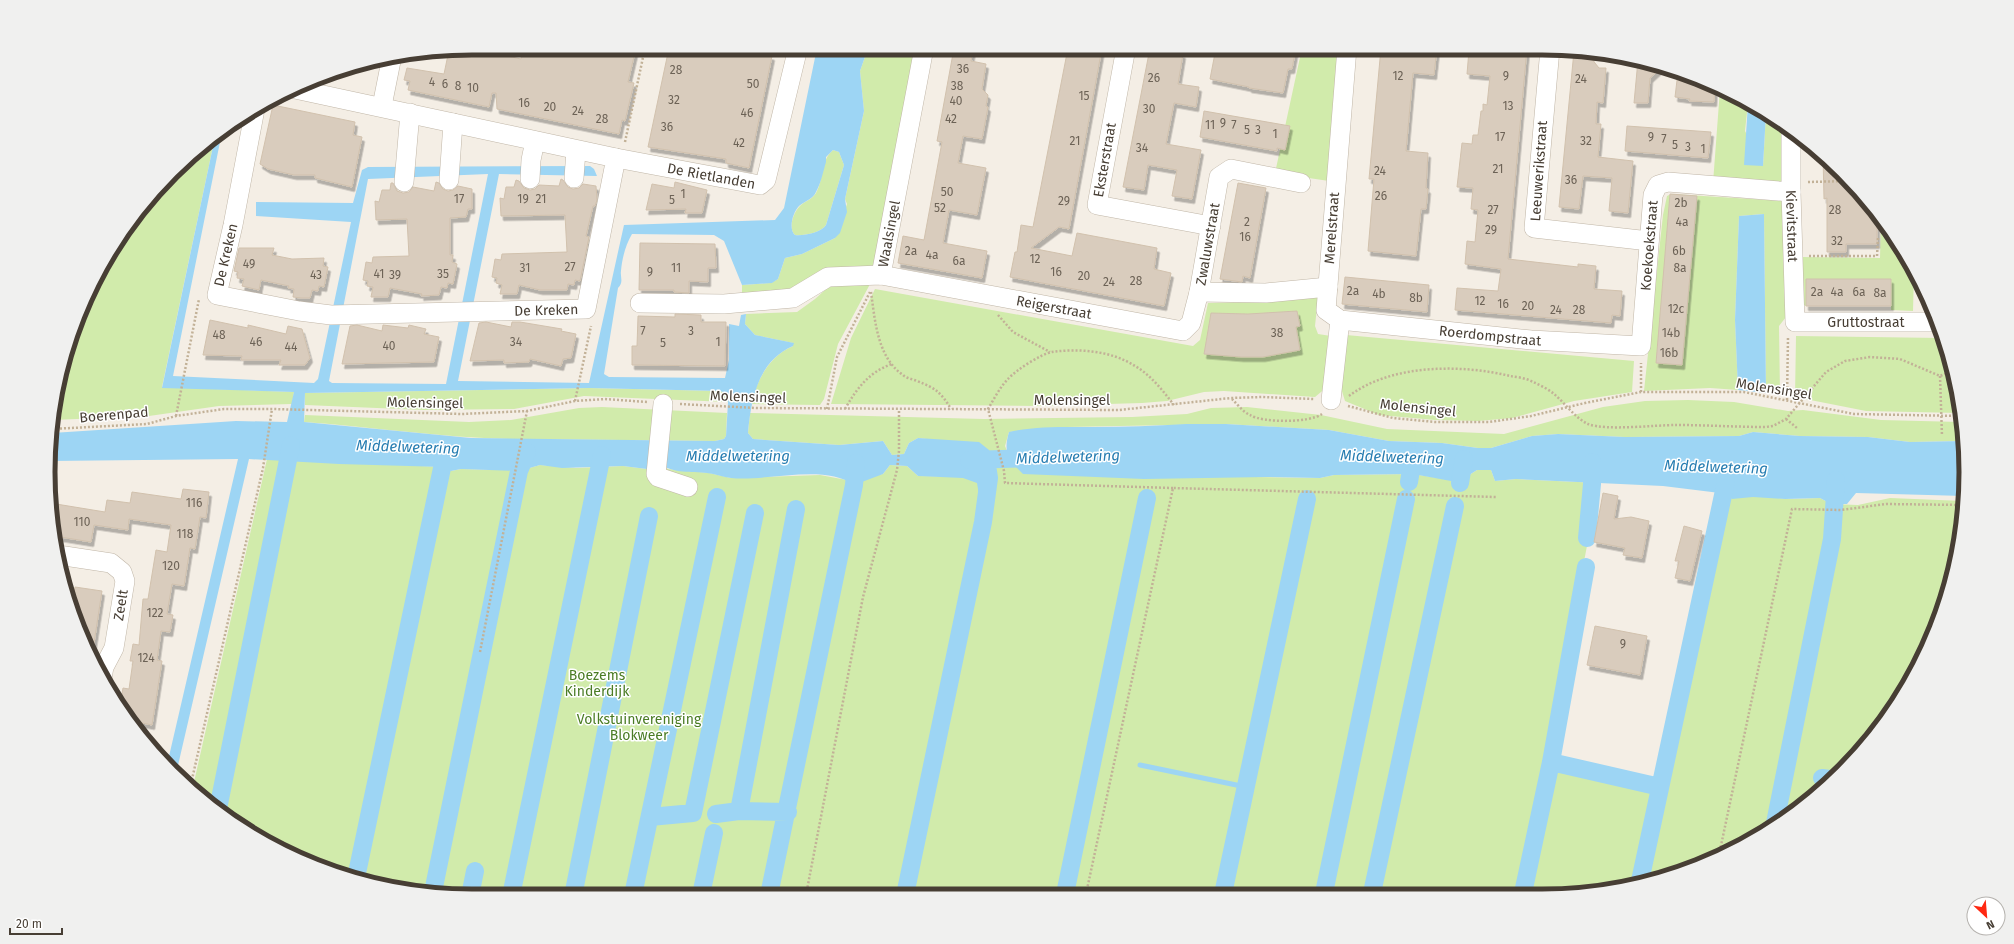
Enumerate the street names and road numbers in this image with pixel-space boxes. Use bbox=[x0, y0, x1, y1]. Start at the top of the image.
street label: Leeuwerikstraat bbox=[1527, 119, 1551, 222]
street label: Eksterstraat bbox=[1090, 120, 1120, 199]
street label: De Rietlanden bbox=[666, 159, 757, 192]
street label: Kievitstraat bbox=[1782, 190, 1802, 263]
street label: Merelstraat bbox=[1321, 191, 1343, 264]
street label: Waalsingel bbox=[874, 199, 903, 269]
street label: Koekoekstraat bbox=[1637, 199, 1661, 291]
street label: Zwaluwstraat bbox=[1192, 200, 1224, 287]
street label: De Kreken bbox=[211, 222, 241, 288]
street label: Reigerstraat bbox=[1015, 292, 1094, 323]
street label: De Kreken bbox=[514, 301, 579, 319]
street label: Gruttostraat bbox=[1827, 314, 1906, 331]
street label: Roerdompstraat bbox=[1438, 322, 1543, 349]
street label: Molensingel bbox=[1735, 375, 1813, 403]
street label: Molensingel bbox=[710, 387, 786, 407]
street label: Molensingel bbox=[1034, 392, 1110, 409]
street label: Molensingel bbox=[387, 394, 463, 412]
street label: Molensingel bbox=[1379, 396, 1457, 420]
street label: Boerenpad bbox=[79, 404, 149, 426]
street label: Zeelt bbox=[110, 587, 132, 622]

